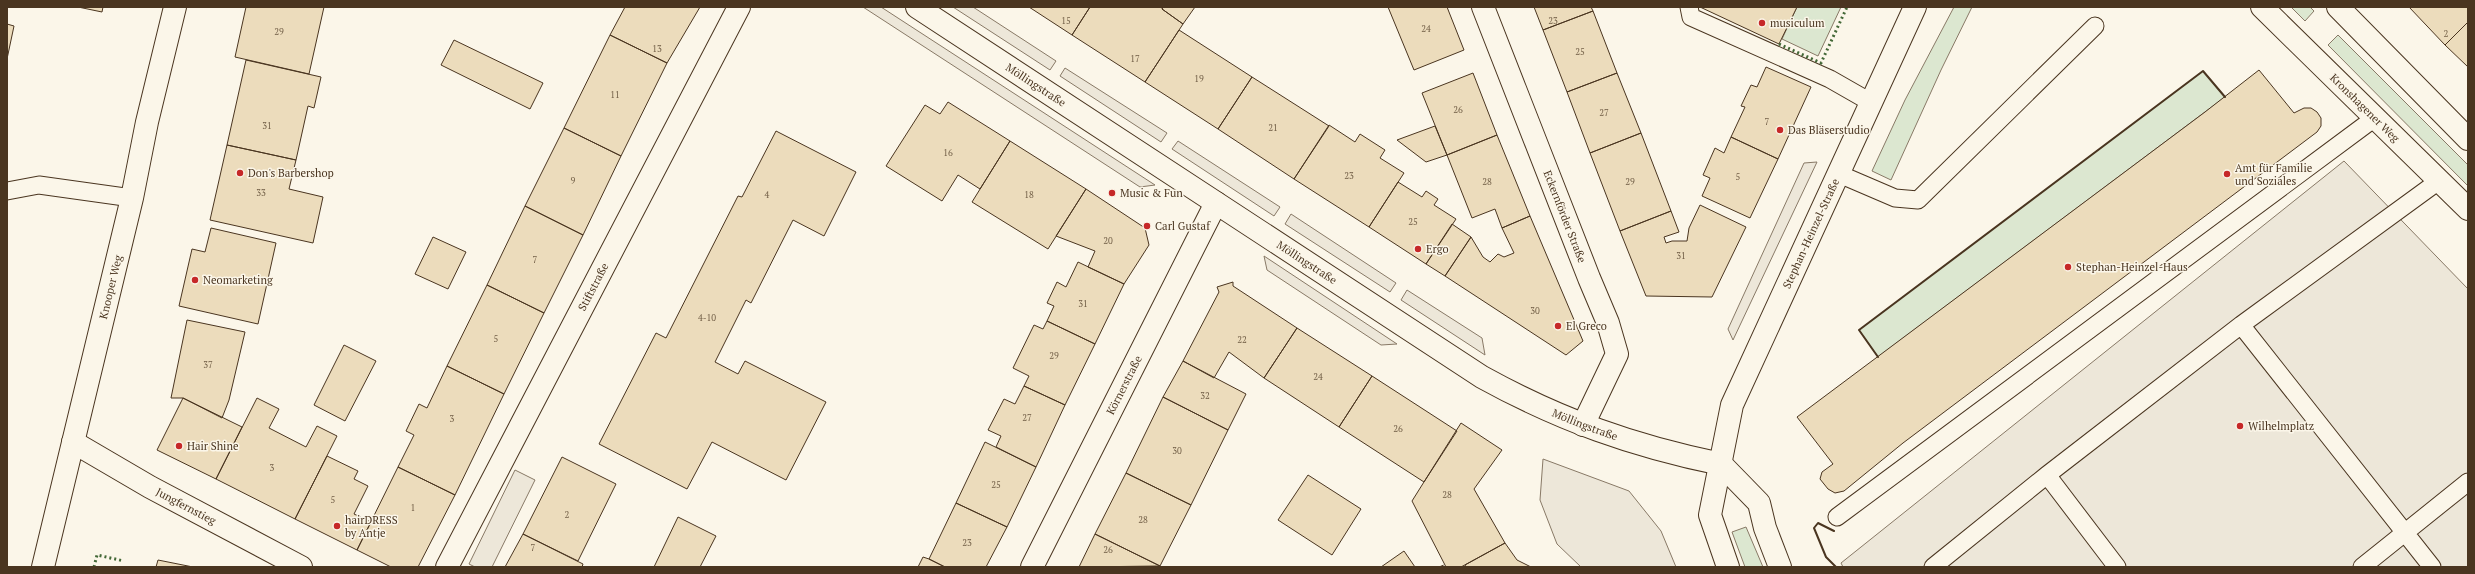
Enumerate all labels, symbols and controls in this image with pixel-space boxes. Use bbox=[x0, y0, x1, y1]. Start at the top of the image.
house number: 15 bbox=[1061, 15, 1071, 27]
house number: 23 bbox=[1548, 15, 1558, 27]
place label: musiculum bbox=[1770, 16, 1825, 30]
marker: musiculum bbox=[1757, 18, 1767, 28]
house number: 24 bbox=[1421, 23, 1431, 35]
house number: 29 bbox=[274, 26, 284, 38]
house number: 2 bbox=[2444, 28, 2449, 40]
house number: 13 bbox=[652, 43, 662, 55]
house number: 25 bbox=[1575, 46, 1585, 58]
house number: 17 bbox=[1130, 53, 1140, 65]
street label: Möllingstraße bbox=[1003, 60, 1069, 110]
street label: Kronshagener Weg bbox=[2327, 71, 2403, 145]
house number: 19 bbox=[1194, 73, 1204, 85]
house number: 11 bbox=[610, 89, 620, 101]
house number: 26 bbox=[1453, 104, 1463, 116]
house number: 27 bbox=[1599, 107, 1609, 119]
house number: 7 bbox=[1765, 116, 1770, 128]
house number: 31 bbox=[262, 120, 272, 132]
house number: 21 bbox=[1268, 122, 1278, 134]
place label: Das Bläserstudio bbox=[1788, 123, 1870, 137]
marker: Das Bläserstudio bbox=[1775, 125, 1785, 135]
house number: 16 bbox=[943, 147, 953, 159]
place label: Amt für Familie und Soziales bbox=[2235, 161, 2313, 188]
place label: Don's Barbershop bbox=[248, 166, 334, 180]
marker: Don's Barbershop bbox=[235, 168, 245, 178]
street label: Eckernförder Straße bbox=[1541, 168, 1590, 265]
marker: Amt für Familie und Soziales bbox=[2222, 169, 2232, 179]
house number: 23 bbox=[1344, 170, 1354, 182]
house number: 5 bbox=[1736, 171, 1741, 183]
house number: 9 bbox=[571, 175, 576, 187]
house number: 28 bbox=[1482, 176, 1492, 188]
house number: 29 bbox=[1625, 176, 1635, 188]
street label: Stephan-Heinzel-Straße bbox=[1780, 176, 1842, 291]
place label: Music & Fun bbox=[1120, 186, 1183, 200]
house number: 33 bbox=[256, 187, 266, 199]
marker: Music & Fun bbox=[1107, 188, 1117, 198]
house number: 4 bbox=[765, 189, 770, 201]
house number: 18 bbox=[1024, 189, 1034, 201]
house number: 25 bbox=[1408, 216, 1418, 228]
place label: Carl Gustaf bbox=[1155, 219, 1211, 233]
marker: Carl Gustaf bbox=[1142, 221, 1152, 231]
house number: 20 bbox=[1103, 235, 1113, 247]
street label: Möllingstraße bbox=[1274, 237, 1340, 287]
place label: Ergo bbox=[1426, 242, 1449, 256]
marker: Ergo bbox=[1413, 244, 1423, 254]
house number: 31 bbox=[1676, 250, 1686, 262]
street label: Knooper Weg bbox=[96, 253, 125, 320]
house number: 7 bbox=[533, 254, 538, 266]
street label: Stiftstraße bbox=[575, 260, 612, 313]
place label: Stephan-Heinzel-Haus bbox=[2076, 260, 2188, 274]
marker: Stephan-Heinzel-Haus bbox=[2063, 262, 2073, 272]
place label: Neomarketing bbox=[203, 273, 273, 287]
marker: Neomarketing bbox=[190, 275, 200, 285]
house number: 31 bbox=[1078, 298, 1088, 310]
house number: 30 bbox=[1530, 305, 1540, 317]
house number: 4-10 bbox=[698, 312, 716, 324]
place label: El Greco bbox=[1566, 319, 1607, 333]
marker: El Greco bbox=[1553, 321, 1563, 331]
house number: 5 bbox=[494, 333, 499, 345]
house number: 22 bbox=[1237, 334, 1247, 346]
house number: 29 bbox=[1049, 350, 1059, 362]
street label: Körnerstraße bbox=[1103, 353, 1145, 417]
house number: 37 bbox=[203, 359, 213, 371]
house number: 24 bbox=[1313, 371, 1323, 383]
house number: 32 bbox=[1200, 390, 1210, 402]
street label: Möllingstraße bbox=[1550, 406, 1620, 443]
house number: 27 bbox=[1022, 412, 1032, 424]
house number: 3 bbox=[450, 413, 455, 425]
place label: Wilhelmplatz bbox=[2248, 419, 2314, 433]
marker: Wilhelmplatz bbox=[2235, 421, 2245, 431]
house number: 26 bbox=[1393, 423, 1403, 435]
place label: Hair Shine bbox=[187, 439, 239, 453]
marker: Hair Shine bbox=[174, 441, 184, 451]
house number: 30 bbox=[1172, 445, 1182, 457]
house number: 3 bbox=[270, 462, 275, 474]
house number: 25 bbox=[991, 479, 1001, 491]
street label: Jungfernstieg bbox=[154, 485, 219, 528]
house number: 28 bbox=[1442, 489, 1452, 501]
house number: 5 bbox=[331, 494, 336, 506]
house number: 1 bbox=[411, 502, 415, 514]
house number: 2 bbox=[565, 509, 570, 521]
place label: hairDRESS by Antje bbox=[345, 513, 398, 540]
house number: 28 bbox=[1138, 514, 1148, 526]
marker: hairDRESS by Antje bbox=[332, 521, 342, 531]
house number: 23 bbox=[962, 537, 972, 549]
house number: 7 bbox=[531, 542, 536, 554]
house number: 26 bbox=[1103, 544, 1113, 556]

